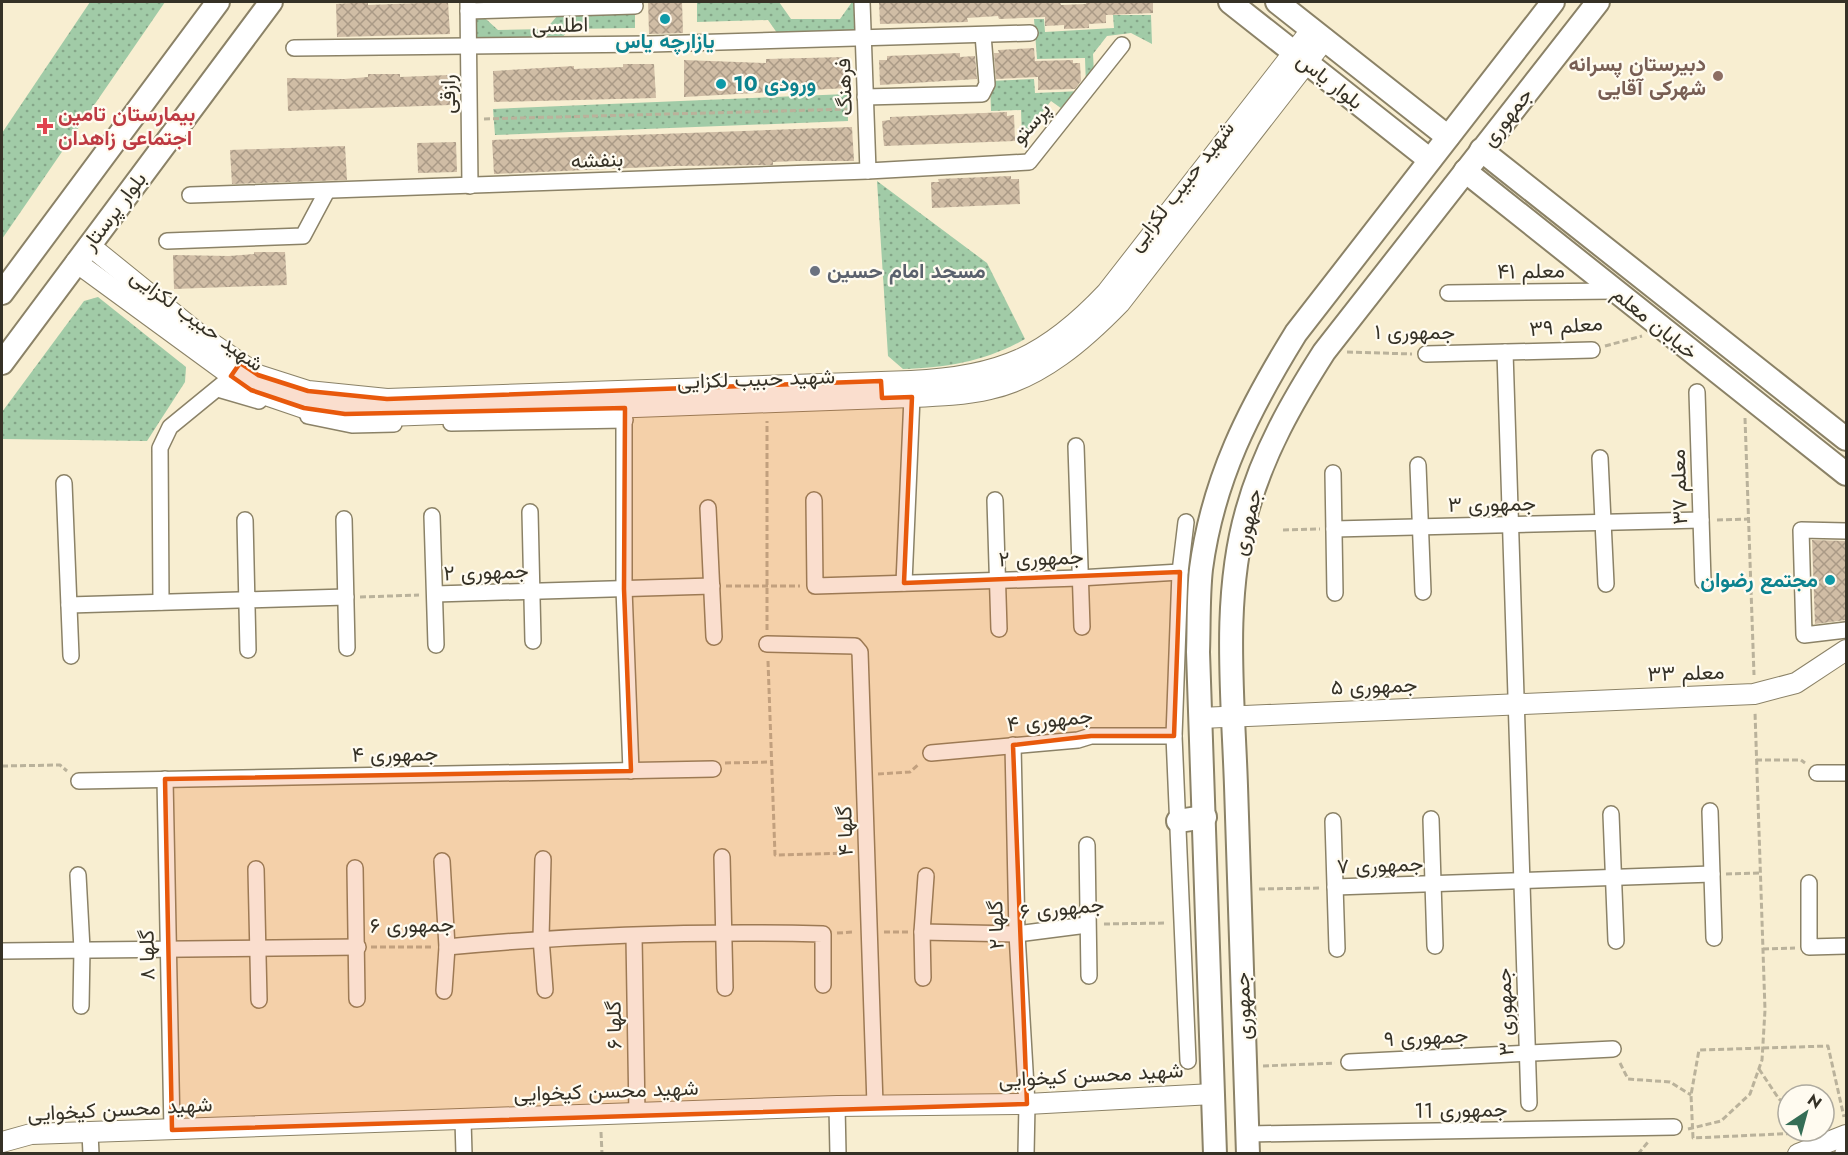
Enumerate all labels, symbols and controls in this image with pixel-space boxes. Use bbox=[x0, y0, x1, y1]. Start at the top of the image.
street label: اطلسی bbox=[531, 10, 589, 40]
marker: یازارچه یاس bbox=[658, 12, 672, 26]
place label: یازارچه یاس bbox=[615, 26, 715, 56]
street label: بلوار یاس bbox=[1290, 45, 1370, 117]
place label: دبیرستان پسرانه شهرکی آقایی bbox=[1568, 49, 1706, 103]
street label: فرهنگ bbox=[828, 58, 860, 116]
place label: ورودی 10 bbox=[733, 69, 816, 99]
marker: دبیرستان پسرانه شهرکی آقایی bbox=[1711, 69, 1725, 83]
street label: رازقی bbox=[433, 74, 463, 114]
marker: ورودی 10 bbox=[714, 77, 728, 91]
street label: جمهوری bbox=[1474, 81, 1540, 153]
street label: پرستو bbox=[1004, 95, 1058, 151]
place label: بیمارستان تامین اجتماعی زاهدان bbox=[58, 99, 195, 153]
street label: شهید حبیب لکزایی bbox=[1120, 114, 1242, 258]
marker: بیمارستان تامین اجتماعی زاهدان bbox=[36, 117, 54, 135]
street label: بنفشه bbox=[570, 144, 624, 176]
street label: بلوار پرستار bbox=[74, 165, 154, 257]
street label: معلم ۴۱ bbox=[1497, 255, 1565, 287]
place label: مسجد امام حسین bbox=[827, 256, 986, 286]
street label: شهید حبیب لکزایی bbox=[124, 261, 270, 379]
marker: مسجد امام حسین bbox=[808, 264, 822, 278]
street label: خیابان معلم bbox=[1606, 279, 1704, 367]
street label: معلم ۳۹ bbox=[1528, 308, 1604, 344]
street label: جمهوری ۱ bbox=[1375, 317, 1455, 347]
street label: شهید حبیب لکزایی bbox=[676, 361, 836, 397]
street label: معلم ۳۷ bbox=[1663, 449, 1695, 525]
street label: جمهوری bbox=[1224, 485, 1270, 559]
street label: جمهوری ۳ bbox=[1448, 488, 1536, 520]
street label: جمهوری ۲ bbox=[998, 542, 1084, 574]
street label: جمهوری ۲ bbox=[443, 556, 529, 588]
place label: مجتمع رضوان bbox=[1700, 565, 1818, 595]
marker: مجتمع رضوان bbox=[1823, 573, 1837, 587]
street label: معلم ۳۳ bbox=[1647, 657, 1725, 689]
street label: جمهوری ۵ bbox=[1330, 669, 1418, 703]
street label: جمهوری ۴ bbox=[1006, 701, 1094, 739]
street label: جمهوری ۴ bbox=[352, 738, 438, 770]
street label: گلها ۴ bbox=[829, 805, 861, 857]
street label: جمهوری ۷ bbox=[1336, 848, 1424, 882]
street label: جمهوری ۶ bbox=[1019, 889, 1105, 927]
street label: گلها ۲ bbox=[980, 900, 1012, 950]
street label: جمهوری ۶ bbox=[370, 909, 454, 941]
street label: گلها ۸ bbox=[132, 929, 162, 981]
street label: جمهوری ۳ bbox=[1488, 967, 1522, 1057]
street label: جمهوری bbox=[1227, 972, 1259, 1040]
street label: گلها ۶ bbox=[599, 1000, 629, 1050]
street label: جمهوری ۹ bbox=[1383, 1020, 1469, 1054]
street label: شهید محسن کیخوایی bbox=[998, 1055, 1184, 1095]
street label: شهید محسن کیخوایی bbox=[513, 1073, 699, 1109]
north arrow bbox=[1776, 1083, 1836, 1143]
text: N bbox=[1803, 1088, 1826, 1114]
street label: شهید محسن کیخوایی bbox=[27, 1089, 213, 1129]
street label: جمهوری 11 bbox=[1414, 1094, 1508, 1126]

